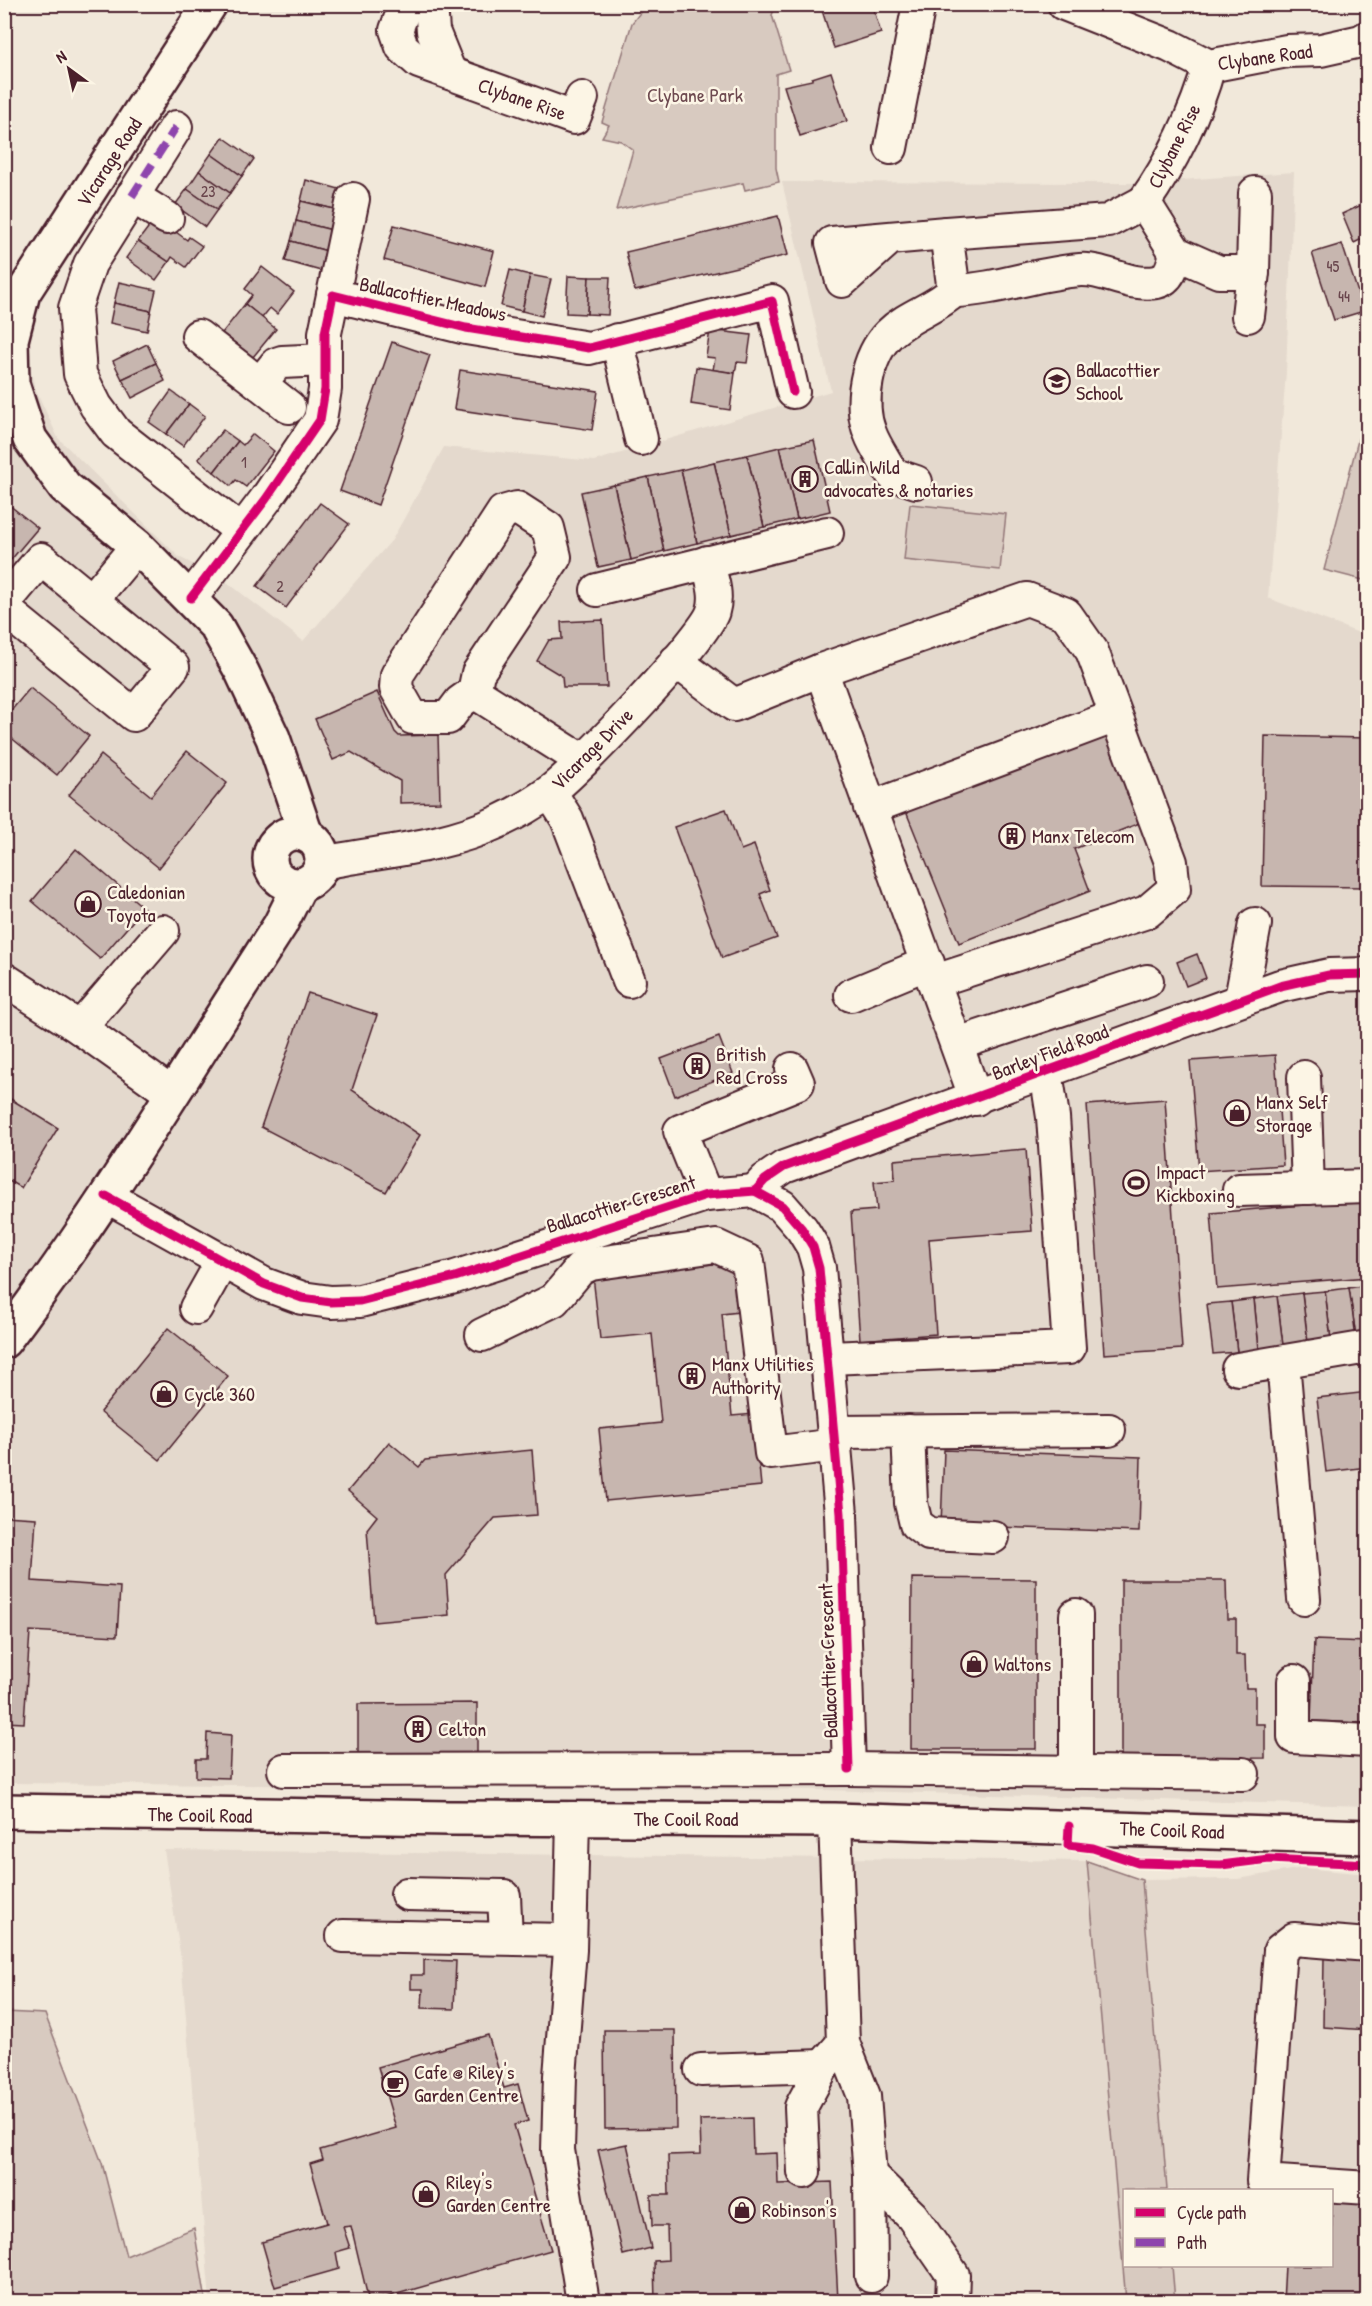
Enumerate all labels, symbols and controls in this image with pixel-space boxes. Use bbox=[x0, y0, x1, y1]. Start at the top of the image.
street label: Clybane Road bbox=[1216, 36, 1314, 76]
north arrow bbox=[39, 39, 99, 99]
text: N bbox=[51, 45, 71, 68]
street label: Clybane Rise bbox=[474, 71, 570, 126]
park label: Clybane Park bbox=[647, 81, 743, 108]
street label: Clybane Rise bbox=[1141, 99, 1206, 193]
street label: Vicarage Road bbox=[70, 112, 148, 211]
house number: 23 bbox=[201, 180, 215, 202]
house number: 45 bbox=[1327, 255, 1340, 277]
street label: Ballacottier Meadows bbox=[357, 270, 509, 327]
house number: 44 bbox=[1338, 285, 1350, 307]
place label: Ballacottier School bbox=[1076, 356, 1160, 406]
school or university icon: Ballacottier School bbox=[1042, 366, 1072, 396]
house number: 1 bbox=[241, 451, 247, 473]
place label: Callin Wild advocates & notaries bbox=[824, 453, 974, 503]
building icon: Callin Wild advocates & notaries bbox=[790, 464, 820, 494]
house number: 2 bbox=[276, 575, 284, 597]
street label: Vicarage Drive bbox=[545, 702, 639, 796]
building icon: Manx Telecom bbox=[997, 821, 1027, 851]
place label: Manx Telecom bbox=[1032, 822, 1134, 849]
place label: Caledonian Toyota bbox=[107, 878, 185, 928]
shop icon: Caledonian Toyota bbox=[73, 889, 103, 919]
street label: Barley Field Road bbox=[988, 1017, 1112, 1086]
place label: British Red Cross bbox=[716, 1040, 788, 1090]
building icon: British Red Cross bbox=[682, 1051, 712, 1081]
place label: Manx Self Storage bbox=[1256, 1088, 1328, 1138]
shop icon: Manx Self Storage bbox=[1222, 1098, 1252, 1128]
place label: Impact Kickboxing bbox=[1156, 1158, 1235, 1208]
street label: Ballacottier Crescent bbox=[543, 1168, 700, 1239]
sports icon: Impact Kickboxing bbox=[1121, 1168, 1151, 1198]
place label: Manx Utilities Authority bbox=[712, 1350, 814, 1400]
building icon: Manx Utilities Authority bbox=[677, 1361, 707, 1391]
shop icon: Cycle 360 bbox=[149, 1379, 179, 1409]
place label: Cycle 360 bbox=[184, 1380, 255, 1407]
street label: Ballacottier Crescent bbox=[811, 1582, 844, 1739]
shop icon: Waltons bbox=[959, 1649, 989, 1679]
place label: Waltons bbox=[994, 1650, 1051, 1677]
building icon: Celton bbox=[403, 1714, 433, 1744]
place label: Celton bbox=[438, 1715, 486, 1742]
street label: The Cooil Road bbox=[147, 1800, 253, 1829]
street label: The Cooil Road bbox=[634, 1805, 738, 1832]
street label: The Cooil Road bbox=[1119, 1814, 1225, 1845]
place label: Cafe @ Riley's Garden Centre bbox=[414, 2058, 519, 2108]
cafe icon: Cafe @ Riley's Garden Centre bbox=[380, 2069, 410, 2099]
place label: Riley's Garden Centre bbox=[446, 2168, 551, 2218]
shop icon: Riley's Garden Centre bbox=[411, 2179, 441, 2209]
legend bbox=[1123, 2189, 1333, 2267]
shop icon: Robinson's bbox=[727, 2195, 757, 2225]
place label: Robinson's bbox=[762, 2196, 837, 2223]
text: Cycle path bbox=[1177, 2200, 1247, 2225]
text: Path bbox=[1177, 2230, 1207, 2255]

